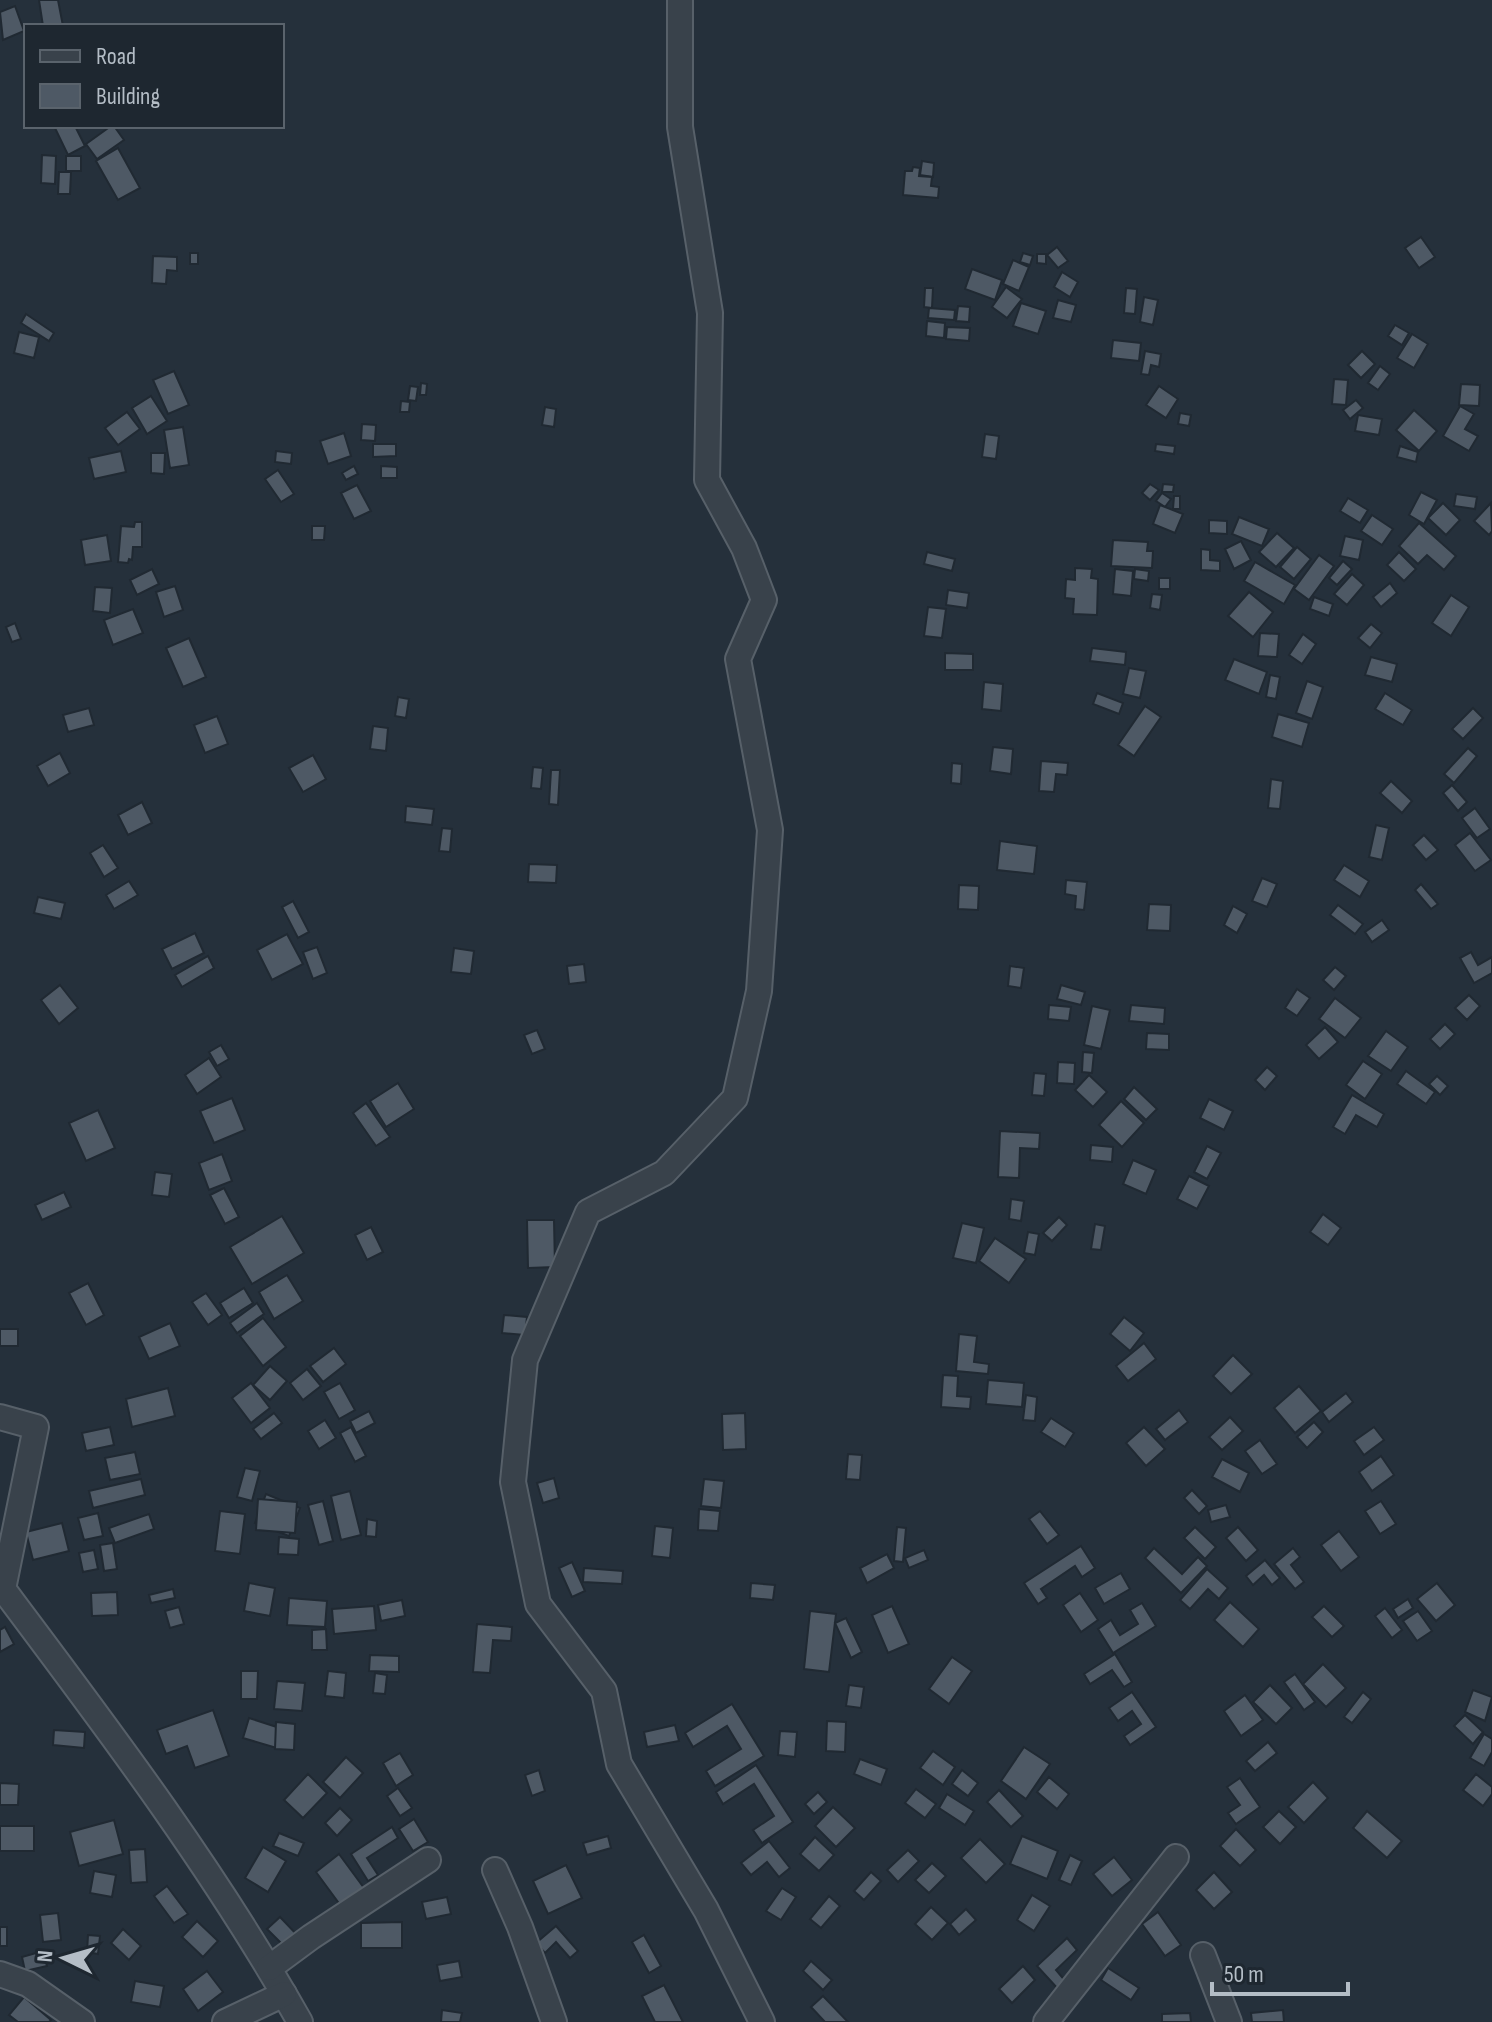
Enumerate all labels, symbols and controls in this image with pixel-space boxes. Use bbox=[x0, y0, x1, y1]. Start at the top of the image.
legend bbox=[24, 24, 284, 128]
text: Road bbox=[96, 42, 136, 71]
text: Building bbox=[96, 82, 160, 111]
north arrow bbox=[24, 1918, 104, 1998]
scale bar bbox=[1212, 1946, 1348, 1996]
text: N bbox=[32, 1949, 60, 1963]
text: 50 m bbox=[1224, 1960, 1264, 1989]

